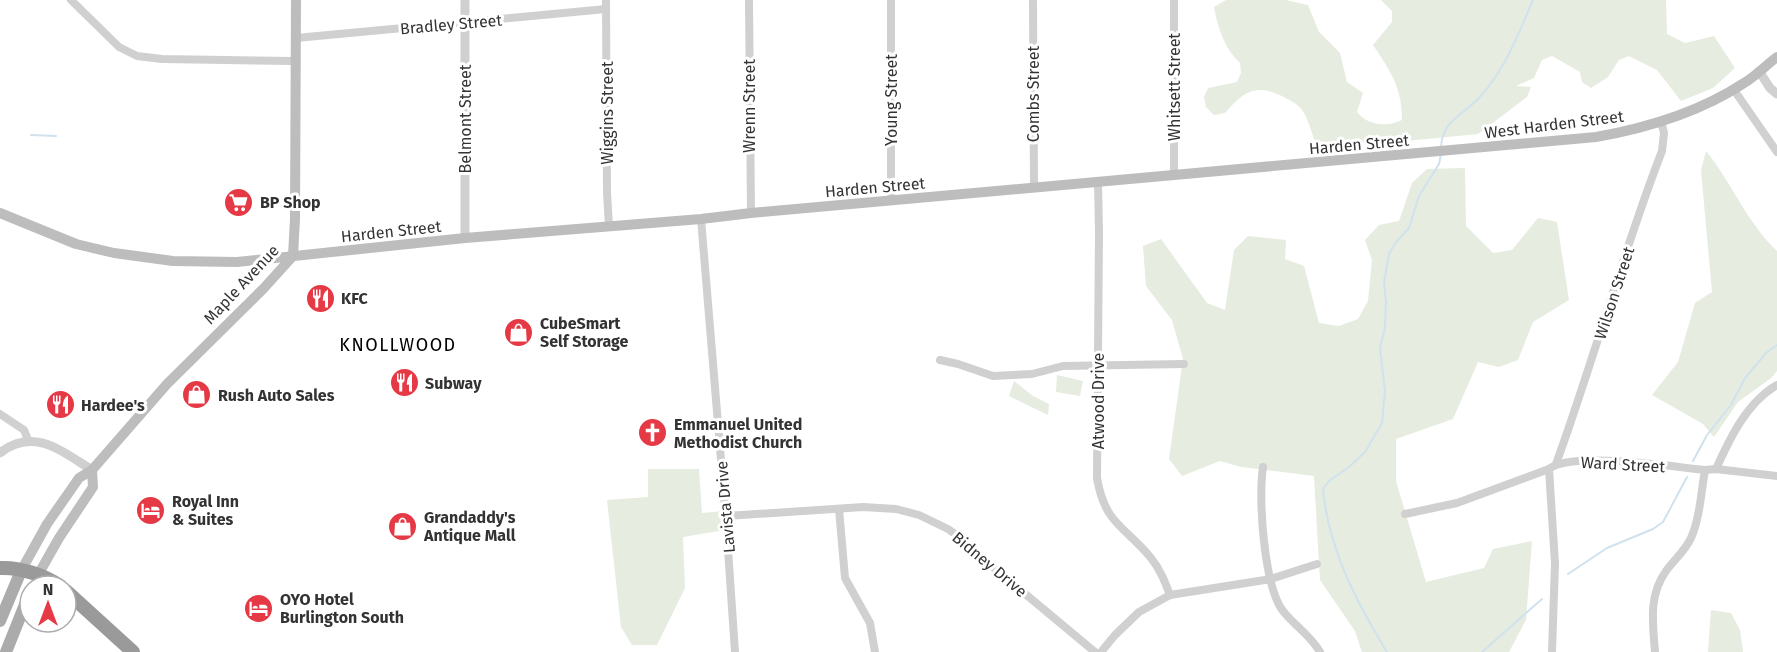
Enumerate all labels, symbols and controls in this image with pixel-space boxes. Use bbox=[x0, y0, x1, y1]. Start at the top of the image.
street label: Bradley Street bbox=[399, 11, 503, 38]
street label: Whitsett Street bbox=[1165, 33, 1184, 141]
street label: Combs Street bbox=[1024, 46, 1043, 142]
street label: Young Street bbox=[882, 54, 901, 146]
street label: Wrenn Street bbox=[740, 59, 759, 153]
street label: Wiggins Street bbox=[598, 61, 617, 165]
street label: Belmont Street bbox=[456, 64, 475, 174]
street label: West Harden Street bbox=[1483, 107, 1625, 142]
street label: Harden Street bbox=[1308, 131, 1410, 158]
street label: Harden Street bbox=[824, 174, 926, 201]
supermarket icon: BP Shop bbox=[223, 186, 255, 218]
place label: BP Shop bbox=[260, 193, 321, 212]
street label: Harden Street bbox=[340, 217, 442, 246]
street label: Maple Avenue bbox=[200, 241, 283, 328]
street label: Wilson Street bbox=[1591, 244, 1638, 342]
restaurant icon: KFC bbox=[304, 282, 336, 314]
place label: KFC bbox=[341, 289, 369, 308]
place label: CubeSmart Self Storage bbox=[540, 314, 629, 351]
shop icon: CubeSmart Self Storage bbox=[503, 316, 535, 348]
district label: KNOLLWOOD bbox=[339, 334, 457, 356]
street label: Atwood Drive bbox=[1089, 353, 1108, 449]
restaurant icon: Subway bbox=[388, 367, 420, 399]
place label: Subway bbox=[425, 374, 482, 393]
shop icon: Rush Auto Sales bbox=[181, 379, 213, 411]
place label: Rush Auto Sales bbox=[218, 386, 335, 405]
restaurant icon: Hardee's bbox=[44, 389, 76, 421]
place label: Hardee's bbox=[81, 396, 145, 415]
place label: Emmanuel United Methodist Church bbox=[674, 415, 802, 452]
church icon: Emmanuel United Methodist Church bbox=[637, 417, 669, 449]
street label: Ward Street bbox=[1580, 453, 1666, 476]
street label: Lavista Drive bbox=[712, 460, 739, 554]
place label: Royal Inn & Suites bbox=[172, 492, 239, 529]
hotel icon: Royal Inn & Suites bbox=[135, 494, 167, 526]
place label: Grandaddy's Antique Mall bbox=[423, 508, 516, 545]
shop icon: Grandaddy's Antique Mall bbox=[387, 510, 419, 542]
street label: Bidney Drive bbox=[949, 528, 1031, 601]
north arrow bbox=[18, 574, 78, 634]
text: N bbox=[43, 580, 53, 599]
place label: OYO Hotel Burlington South bbox=[280, 590, 404, 627]
hotel icon: OYO Hotel Burlington South bbox=[243, 592, 275, 624]

